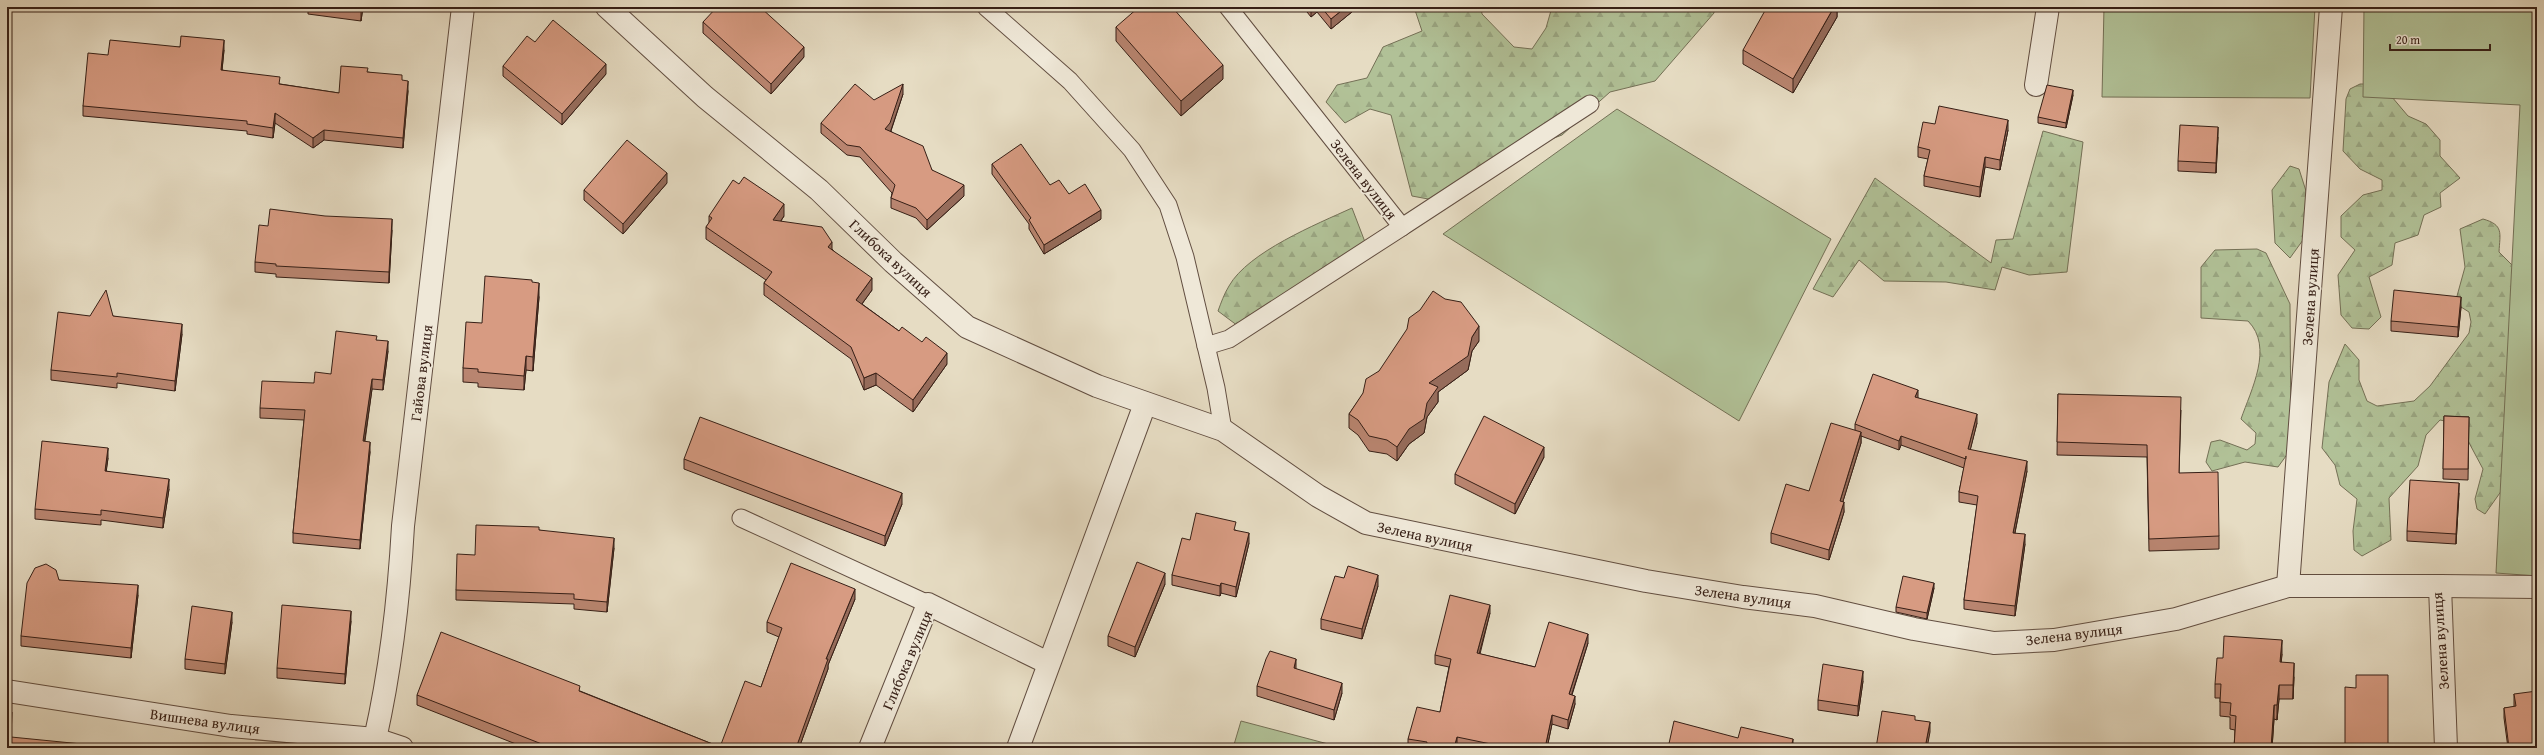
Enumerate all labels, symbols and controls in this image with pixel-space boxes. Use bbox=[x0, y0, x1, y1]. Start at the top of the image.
scale bar bbox=[2390, 26, 2490, 52]
text: 20 m bbox=[2396, 31, 2420, 48]
street label: Зелена вулиця bbox=[1326, 134, 1403, 224]
street label: Глибока вулиця bbox=[845, 214, 937, 302]
street label: Зелена вулиця bbox=[2296, 247, 2324, 346]
street label: Гайова вулиця bbox=[405, 323, 437, 422]
street label: Зелена вулиця bbox=[1375, 516, 1475, 556]
street label: Зелена вулиця bbox=[1693, 579, 1793, 613]
street label: Зелена вулиця bbox=[2426, 591, 2454, 690]
street label: Глибока вулиця bbox=[877, 607, 938, 713]
street label: Зелена вулиця bbox=[2024, 618, 2124, 650]
street label: Вишнева вулиця bbox=[149, 703, 262, 739]

